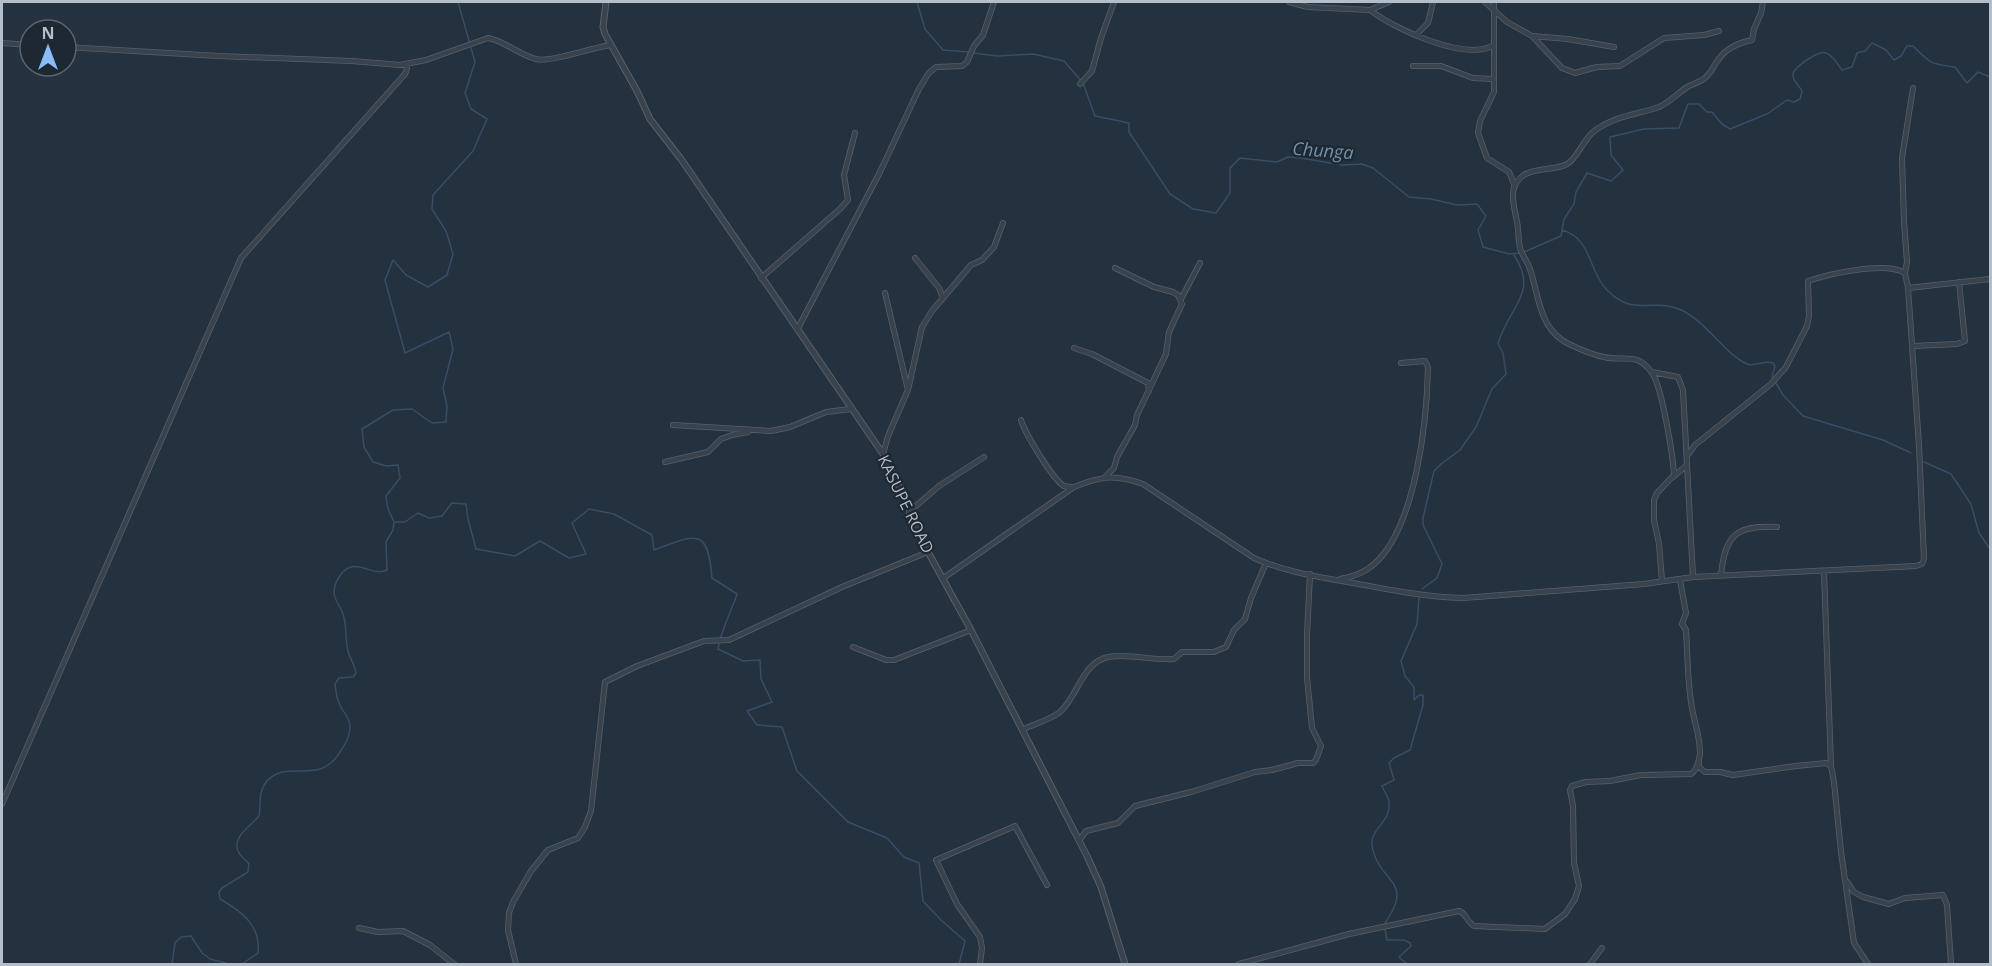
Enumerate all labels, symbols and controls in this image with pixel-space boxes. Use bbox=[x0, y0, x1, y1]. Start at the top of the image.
north arrow bbox=[18, 18, 78, 78]
text: N bbox=[41, 22, 55, 44]
water label: Chunga bbox=[1292, 136, 1354, 164]
street label: KASUPE ROAD bbox=[873, 451, 939, 557]

